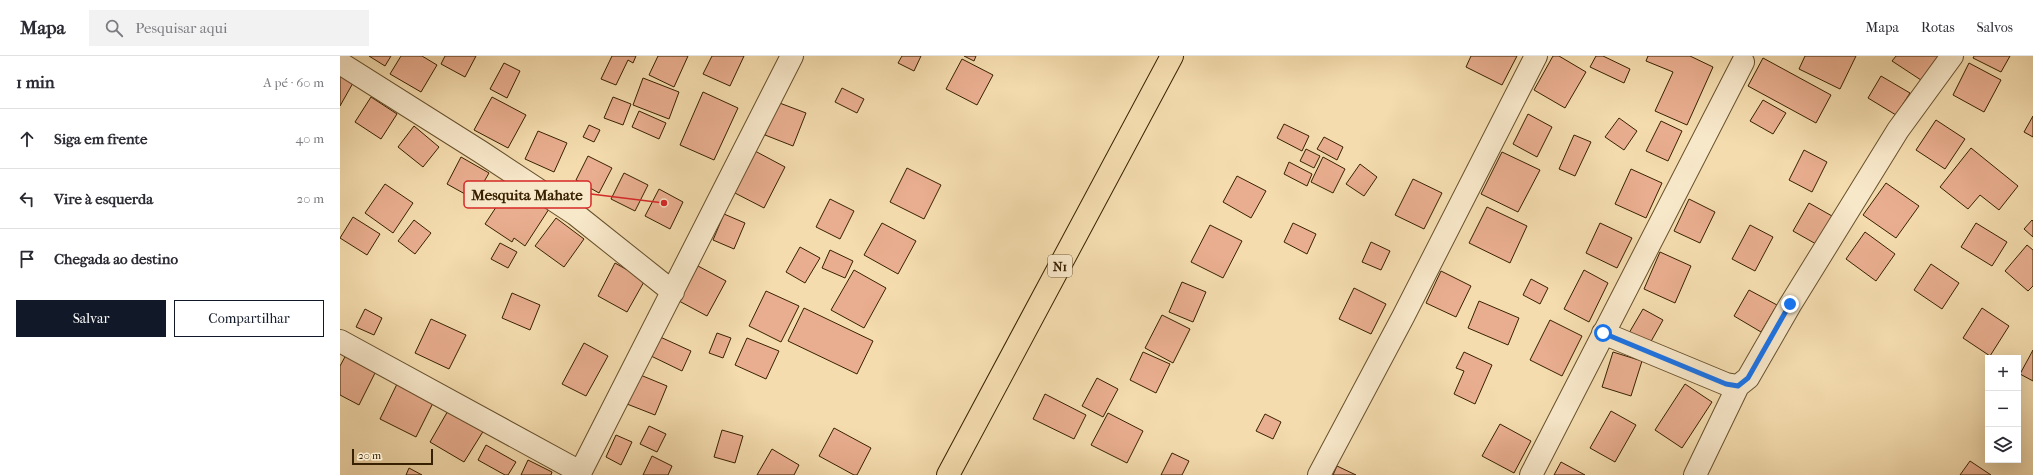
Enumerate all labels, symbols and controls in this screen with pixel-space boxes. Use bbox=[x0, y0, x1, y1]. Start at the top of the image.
search box bbox=[89, 10, 369, 46]
text: Mapa bbox=[20, 17, 65, 39]
icon: search bbox=[103, 17, 125, 39]
text: Pesquisar aqui bbox=[135, 19, 227, 37]
text: Mapa bbox=[1866, 19, 1899, 36]
text: Rotas bbox=[1921, 19, 1955, 36]
text: Salvos bbox=[1977, 19, 2013, 36]
text: 1 min bbox=[16, 72, 55, 92]
text: A pé · 60 m bbox=[263, 75, 324, 90]
icon: ahead bbox=[16, 128, 38, 150]
text: Siga em frente bbox=[54, 130, 147, 148]
text: 40 m bbox=[296, 131, 324, 146]
callout: Mesquita Mahate bbox=[464, 181, 591, 208]
text: Mesquita Mahate bbox=[470, 186, 583, 204]
icon: left bbox=[16, 188, 38, 210]
text: Vire à esquerda bbox=[54, 190, 153, 208]
text: 20 m bbox=[297, 191, 324, 206]
icon: arrive bbox=[16, 248, 38, 270]
text: Chegada ao destino bbox=[54, 250, 178, 268]
road number: N1 bbox=[1048, 255, 1072, 277]
route end bbox=[1781, 295, 1799, 313]
button: Salvar bbox=[16, 300, 166, 337]
button: Compartilhar bbox=[174, 300, 324, 337]
route start bbox=[1594, 324, 1612, 342]
map controls bbox=[1985, 355, 2021, 463]
button: + bbox=[1985, 355, 2021, 391]
button: − bbox=[1985, 391, 2021, 427]
button: layers bbox=[1985, 427, 2021, 463]
scale bar bbox=[352, 447, 433, 466]
text: 20 m bbox=[358, 449, 381, 462]

